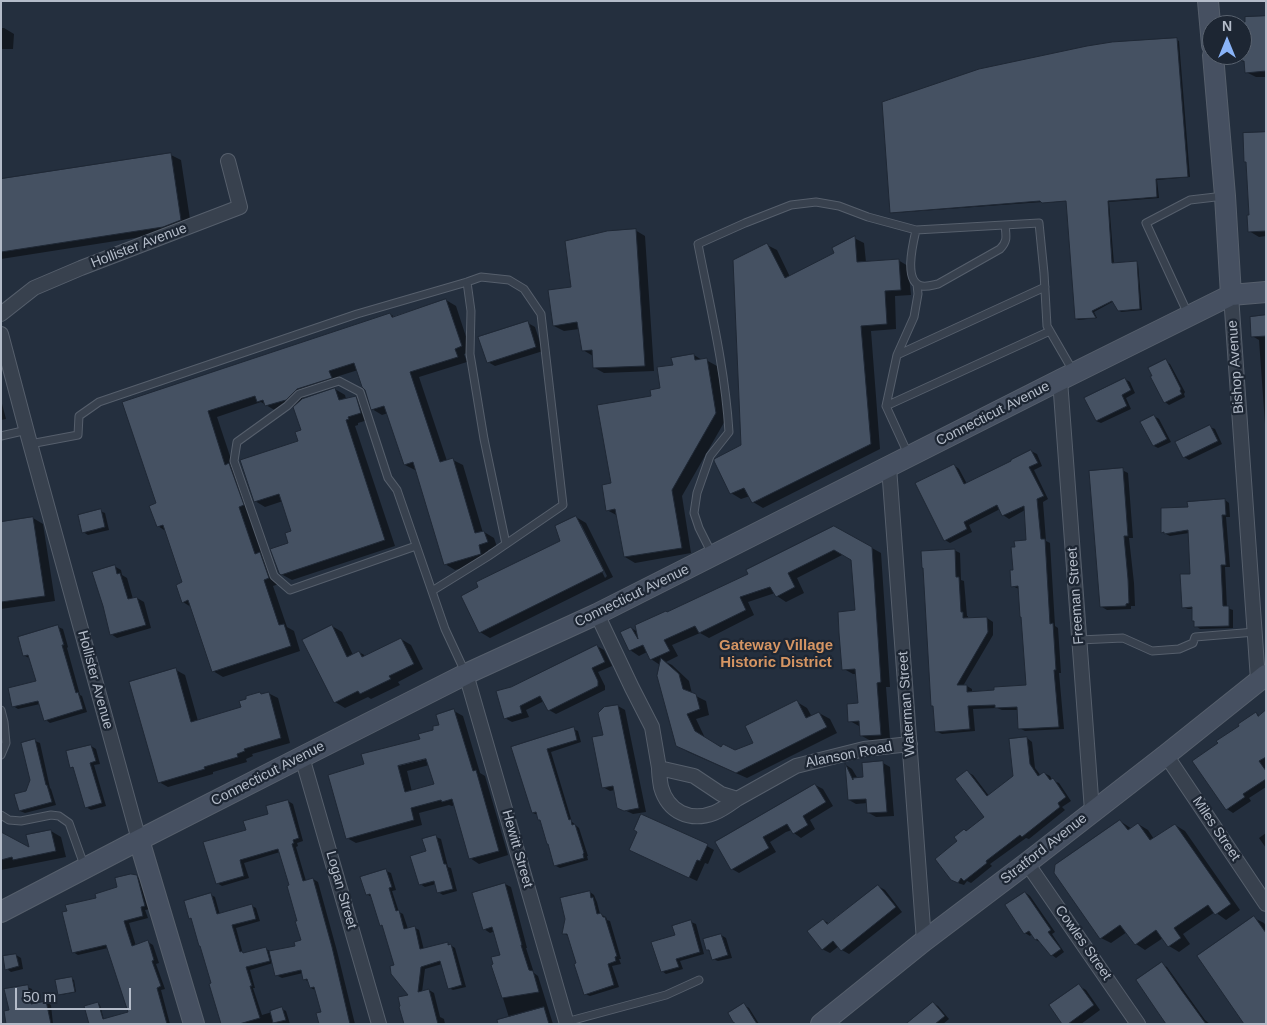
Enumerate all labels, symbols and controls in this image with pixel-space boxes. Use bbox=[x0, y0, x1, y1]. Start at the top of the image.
north arrow bbox=[1202, 15, 1252, 65]
text: N bbox=[1222, 18, 1232, 34]
street label: Hollister Avenue bbox=[89, 220, 189, 272]
street label: Bishop Avenue bbox=[1224, 320, 1248, 414]
street label: Connecticut Avenue bbox=[933, 378, 1053, 450]
street label: Freeman Street bbox=[1064, 547, 1088, 645]
street label: Connecticut Avenue bbox=[572, 561, 692, 631]
street label: Hollister Avenue bbox=[74, 629, 116, 731]
district label: Gateway Village Historic District bbox=[719, 637, 833, 672]
street label: Waterman Street bbox=[895, 651, 919, 757]
street label: Connecticut Avenue bbox=[208, 738, 328, 810]
street label: Alanson Road bbox=[804, 738, 894, 772]
street label: Miles Street bbox=[1188, 794, 1244, 864]
street label: Hewitt Street bbox=[498, 808, 536, 890]
street label: Stratford Avenue bbox=[998, 810, 1090, 888]
street label: Logan Street bbox=[322, 849, 360, 931]
street label: Cowles Street bbox=[1051, 902, 1115, 984]
scale bar bbox=[18, 978, 134, 1010]
text: 50 m bbox=[23, 988, 56, 1005]

